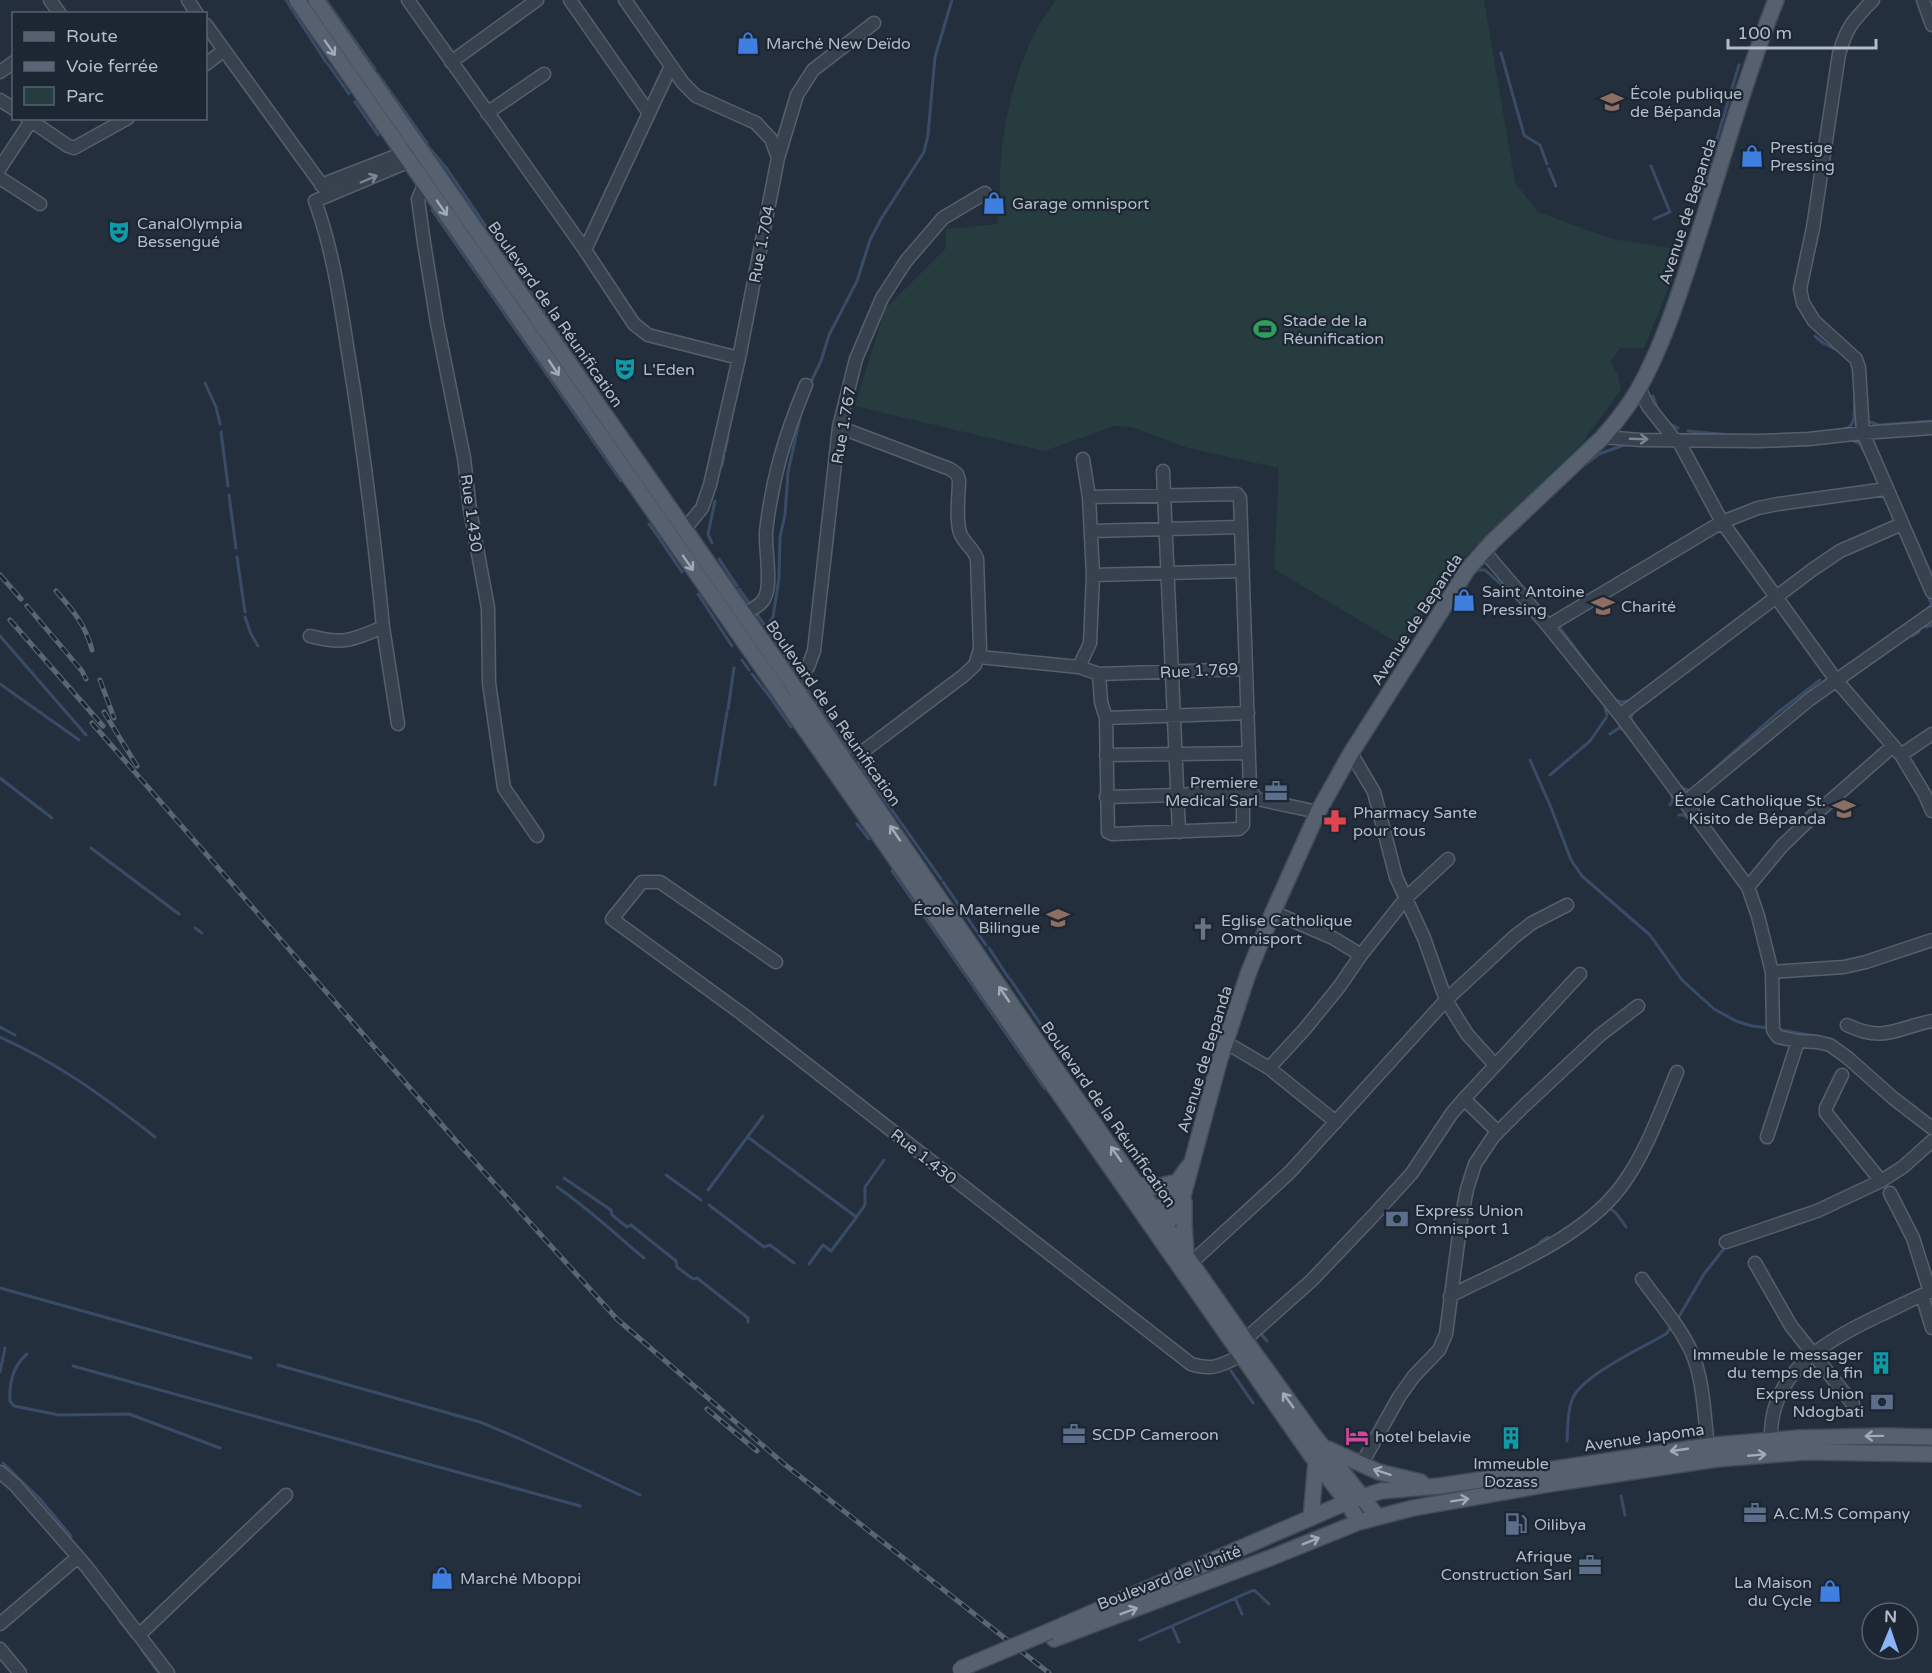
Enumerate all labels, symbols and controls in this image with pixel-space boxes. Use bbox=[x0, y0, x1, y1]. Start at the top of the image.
legend bbox=[12, 12, 207, 120]
scale bar bbox=[1728, 12, 1876, 50]
text: 100 m bbox=[1737, 22, 1792, 44]
text: Route bbox=[66, 25, 118, 47]
shop icon: Marché New Deïdo bbox=[735, 30, 761, 56]
place label: Marché New Deïdo bbox=[766, 34, 911, 54]
one-way arrow bbox=[324, 39, 336, 56]
text: Voie ferrée bbox=[66, 55, 158, 77]
place label: École publique de Bépanda bbox=[1630, 84, 1742, 122]
text: Parc bbox=[66, 85, 104, 107]
school or university icon: École publique de Bépanda bbox=[1599, 89, 1625, 115]
street label: Avenue de Bepanda bbox=[1655, 136, 1721, 287]
place label: Prestige Pressing bbox=[1770, 138, 1835, 176]
shop icon: Prestige Pressing bbox=[1739, 143, 1765, 169]
one-way arrow bbox=[360, 172, 378, 183]
shop icon: Garage omnisport bbox=[981, 190, 1007, 216]
place label: Garage omnisport bbox=[1012, 194, 1149, 214]
one-way arrow bbox=[436, 199, 448, 215]
street label: Rue 1.704 bbox=[745, 204, 779, 285]
place label: CanalOlympia Bessengué bbox=[137, 214, 243, 252]
street label: Boulevard de la Réunification bbox=[483, 218, 627, 411]
theatre icon: CanalOlympia Bessengué bbox=[106, 219, 132, 245]
place label: Stade de la Réunification bbox=[1283, 311, 1384, 349]
sports icon: Stade de la Réunification bbox=[1252, 316, 1278, 342]
theatre icon: L'Eden bbox=[612, 356, 638, 382]
one-way arrow bbox=[548, 359, 560, 375]
place label: L'Eden bbox=[643, 360, 695, 380]
street label: Rue 1.767 bbox=[827, 385, 861, 466]
one-way arrow bbox=[1628, 434, 1648, 445]
street label: Rue 1.430 bbox=[456, 473, 486, 553]
street label: Avenue de Bepanda bbox=[1367, 550, 1467, 689]
one-way arrow bbox=[682, 554, 694, 570]
place label: Saint Antoine Pressing bbox=[1482, 582, 1585, 620]
shop icon: Saint Antoine Pressing bbox=[1451, 587, 1477, 613]
school or university icon: Charité bbox=[1590, 593, 1616, 619]
place label: Charité bbox=[1621, 597, 1676, 617]
street label: Boulevard de la Réunification bbox=[761, 617, 905, 810]
street label: Rue 1.769 bbox=[1159, 659, 1239, 683]
place label: Premiere Medical Sarl bbox=[1165, 773, 1258, 811]
office icon: Premiere Medical Sarl bbox=[1263, 778, 1289, 804]
place label: École Catholique St. Kisito de Bépanda bbox=[1674, 791, 1826, 829]
school or university icon: École Catholique St. Kisito de Bépanda bbox=[1831, 796, 1857, 822]
place label: Pharmacy Sante pour tous bbox=[1353, 803, 1477, 841]
pharmacy icon: Pharmacy Sante pour tous bbox=[1322, 808, 1348, 834]
one-way arrow bbox=[889, 825, 901, 841]
place label: École Maternelle Bilingue bbox=[913, 900, 1040, 938]
school or university icon: École Maternelle Bilingue bbox=[1045, 905, 1071, 931]
place label: Eglise Catholique Omnisport bbox=[1221, 911, 1352, 949]
church icon: Eglise Catholique Omnisport bbox=[1190, 916, 1216, 942]
street label: Avenue de Bepanda bbox=[1173, 983, 1237, 1135]
one-way arrow bbox=[998, 986, 1010, 1003]
street label: Boulevard de la Réunification bbox=[1036, 1018, 1180, 1211]
street label: Rue 1.430 bbox=[886, 1125, 960, 1189]
one-way arrow bbox=[1109, 1147, 1122, 1163]
place label: Express Union Omnisport 1 bbox=[1415, 1201, 1523, 1239]
bank icon: Express Union Omnisport 1 bbox=[1384, 1206, 1410, 1232]
place label: Immeuble le messager du temps de la fin bbox=[1693, 1345, 1864, 1383]
building icon: Immeuble le messager du temps de la fin bbox=[1868, 1350, 1894, 1376]
place label: Express Union Ndogbati bbox=[1756, 1384, 1864, 1422]
bank icon: Express Union Ndogbati bbox=[1869, 1389, 1895, 1415]
one-way arrow bbox=[1282, 1392, 1294, 1408]
street label: Avenue Japoma bbox=[1583, 1420, 1706, 1456]
office icon: SCDP Cameroon bbox=[1061, 1421, 1087, 1447]
hotel icon: hotel belavie bbox=[1344, 1423, 1370, 1449]
place label: SCDP Cameroon bbox=[1092, 1425, 1219, 1445]
building icon: Immeuble Dozass bbox=[1498, 1425, 1524, 1451]
place label: hotel belavie bbox=[1375, 1427, 1471, 1447]
one-way arrow bbox=[1864, 1430, 1884, 1442]
one-way arrow bbox=[1670, 1445, 1690, 1456]
one-way arrow bbox=[1746, 1449, 1766, 1460]
place label: Immeuble Dozass bbox=[1473, 1454, 1549, 1492]
one-way arrow bbox=[1373, 1466, 1392, 1477]
one-way arrow bbox=[1450, 1494, 1470, 1505]
office icon: A.C.M.S Company bbox=[1742, 1500, 1768, 1526]
place label: A.C.M.S Company bbox=[1773, 1504, 1911, 1524]
fuel station icon: Oilibya bbox=[1503, 1511, 1529, 1537]
place label: Oilibya bbox=[1534, 1515, 1586, 1535]
one-way arrow bbox=[1301, 1535, 1319, 1546]
street label: Boulevard de l'Unité bbox=[1095, 1541, 1244, 1615]
place label: Afrique Construction Sarl bbox=[1441, 1547, 1572, 1585]
office icon: Afrique Construction Sarl bbox=[1577, 1552, 1603, 1578]
shop icon: Marché Mboppi bbox=[429, 1565, 455, 1591]
place label: Marché Mboppi bbox=[460, 1569, 581, 1589]
place label: La Maison du Cycle bbox=[1734, 1573, 1812, 1611]
shop icon: La Maison du Cycle bbox=[1817, 1578, 1843, 1604]
north arrow bbox=[1860, 1601, 1920, 1661]
one-way arrow bbox=[1119, 1605, 1137, 1616]
text: N bbox=[1884, 1607, 1897, 1627]

